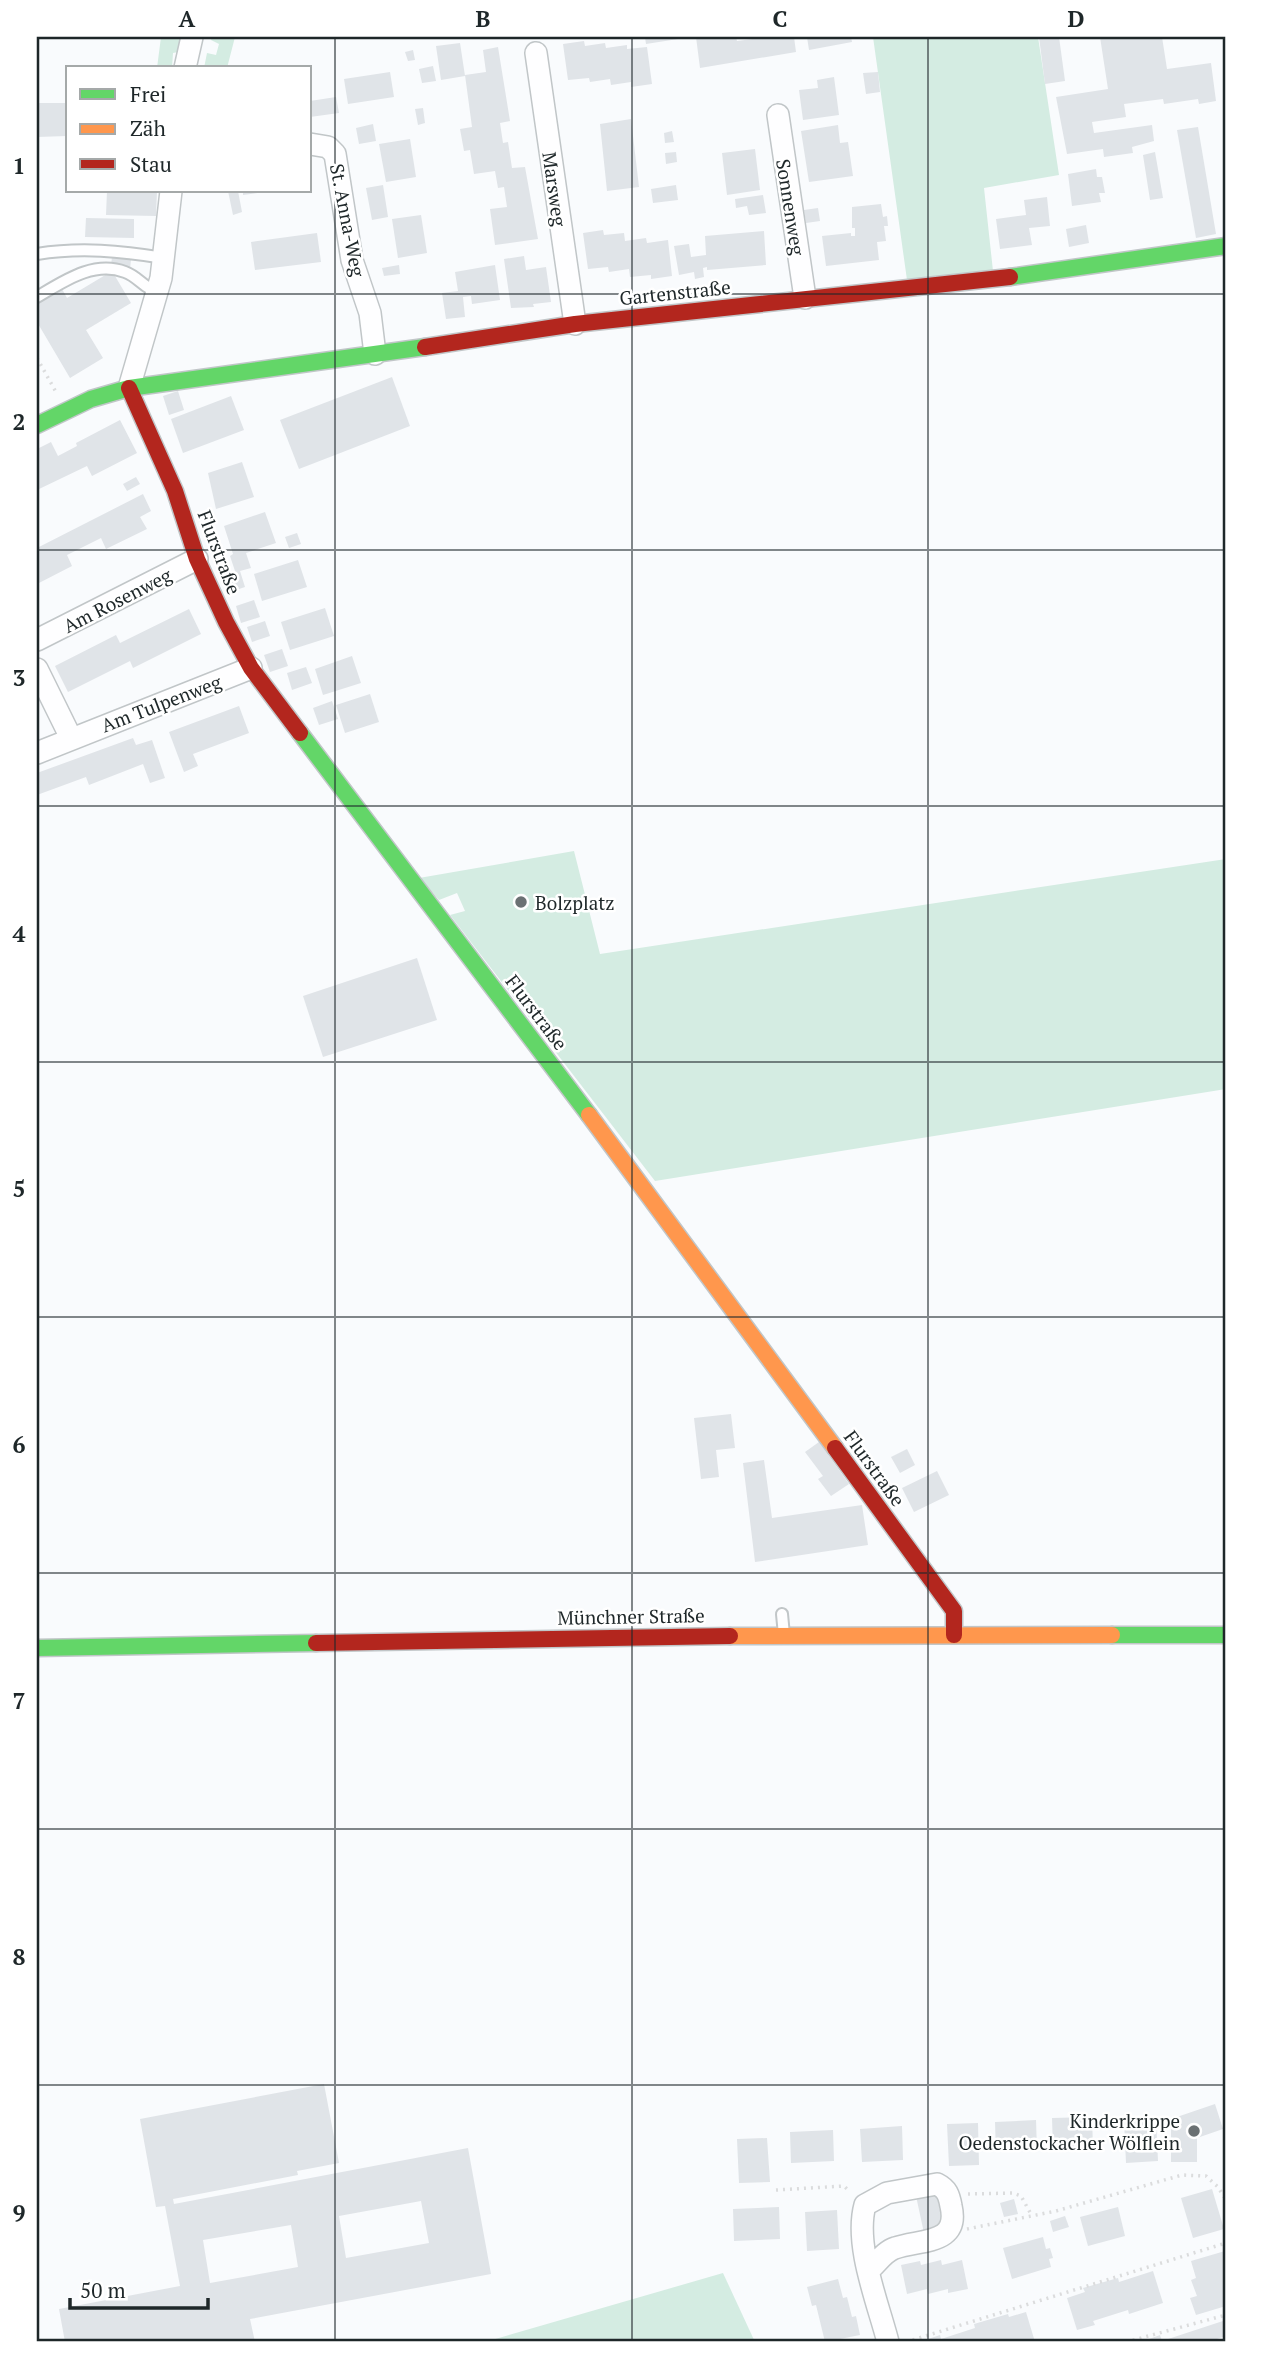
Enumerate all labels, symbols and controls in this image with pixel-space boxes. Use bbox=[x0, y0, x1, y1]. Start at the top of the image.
text: A bbox=[179, 3, 196, 34]
text: B bbox=[476, 3, 491, 34]
text: C bbox=[773, 3, 788, 34]
text: D bbox=[1068, 3, 1085, 34]
legend bbox=[66, 66, 312, 192]
text: Frei bbox=[130, 80, 166, 108]
text: Zäh bbox=[130, 114, 166, 142]
text: 1 bbox=[13, 150, 26, 181]
text: Stau bbox=[130, 150, 172, 178]
street label: Marsweg bbox=[537, 150, 573, 229]
street label: Sonnenweg bbox=[771, 157, 811, 258]
street label: St. Anna-Weg bbox=[325, 161, 371, 280]
street label: Gartenstraße bbox=[618, 274, 732, 310]
text: 2 bbox=[13, 406, 26, 437]
street label: Flurstraße bbox=[193, 506, 247, 598]
street label: Am Rosenweg bbox=[59, 562, 176, 638]
text: 3 bbox=[13, 662, 26, 693]
street label: Am Tulpenweg bbox=[97, 668, 225, 737]
place label: Bolzplatz bbox=[535, 890, 615, 915]
marker: Bolzplatz bbox=[513, 894, 529, 910]
text: 4 bbox=[13, 918, 26, 949]
street label: Flurstraße bbox=[501, 969, 573, 1055]
text: 5 bbox=[13, 1173, 26, 1204]
street label: Flurstraße bbox=[839, 1425, 911, 1511]
text: 6 bbox=[13, 1429, 26, 1460]
street label: Münchner Straße bbox=[557, 1602, 705, 1630]
text: 7 bbox=[13, 1685, 26, 1716]
text: 8 bbox=[13, 1941, 26, 1972]
place label: Kinderkrippe Oedenstockacher Wölflein bbox=[959, 2108, 1180, 2155]
marker: Kinderkrippe Oedenstockacher Wölflein bbox=[1186, 2123, 1202, 2139]
text: 9 bbox=[13, 2197, 26, 2228]
scale bar bbox=[70, 2267, 208, 2311]
text: 50 m bbox=[80, 2276, 126, 2304]

